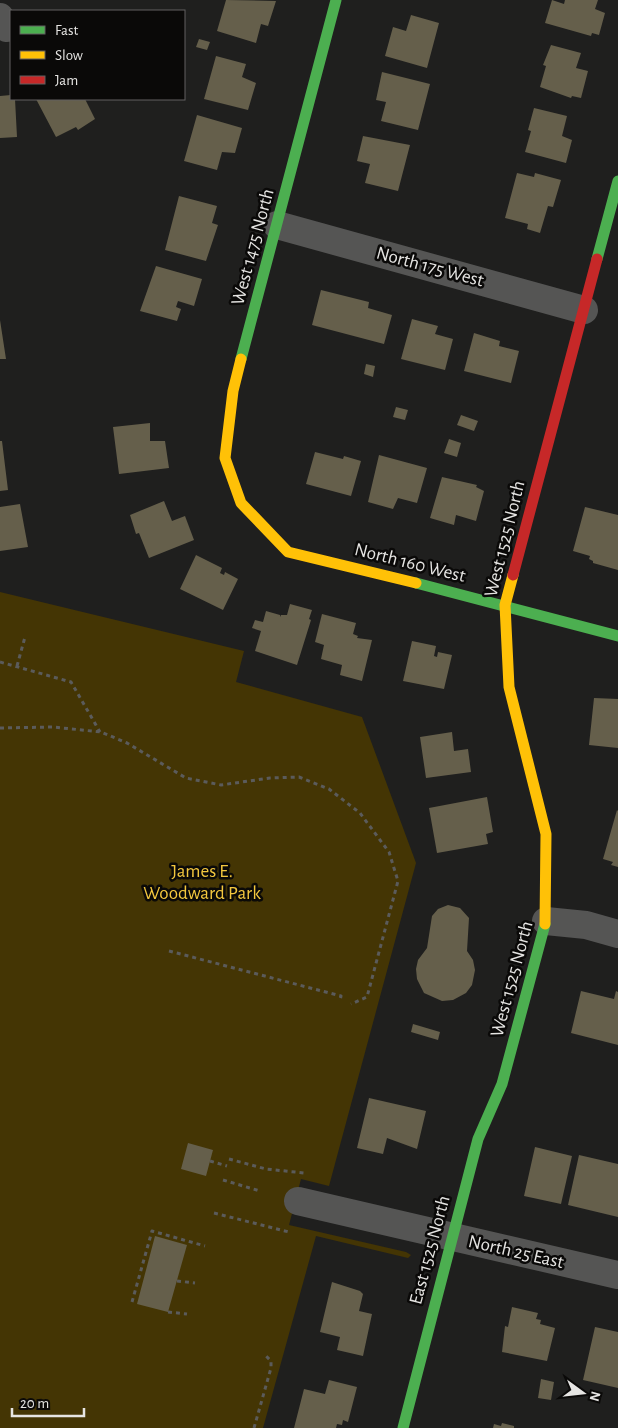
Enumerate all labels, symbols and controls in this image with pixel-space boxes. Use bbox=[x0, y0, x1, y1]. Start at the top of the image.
legend bbox=[10, 10, 185, 100]
text: Fast bbox=[55, 23, 79, 38]
text: Slow bbox=[55, 48, 83, 63]
text: Jam bbox=[55, 73, 78, 88]
street label: West 1475 North bbox=[228, 187, 278, 307]
street label: North 175 West bbox=[374, 244, 486, 290]
street label: West 1525 North bbox=[481, 479, 529, 599]
street label: North 160 West bbox=[353, 540, 467, 586]
park label: James E. Woodward Park bbox=[143, 862, 261, 903]
street label: West 1525 North bbox=[487, 919, 537, 1039]
street label: East 1525 North bbox=[406, 1194, 454, 1306]
street label: North 25 East bbox=[466, 1232, 566, 1272]
north arrow bbox=[558, 1368, 608, 1418]
scale bar bbox=[12, 1386, 85, 1418]
text: N bbox=[587, 1390, 603, 1403]
text: 20 m bbox=[20, 1396, 49, 1411]

